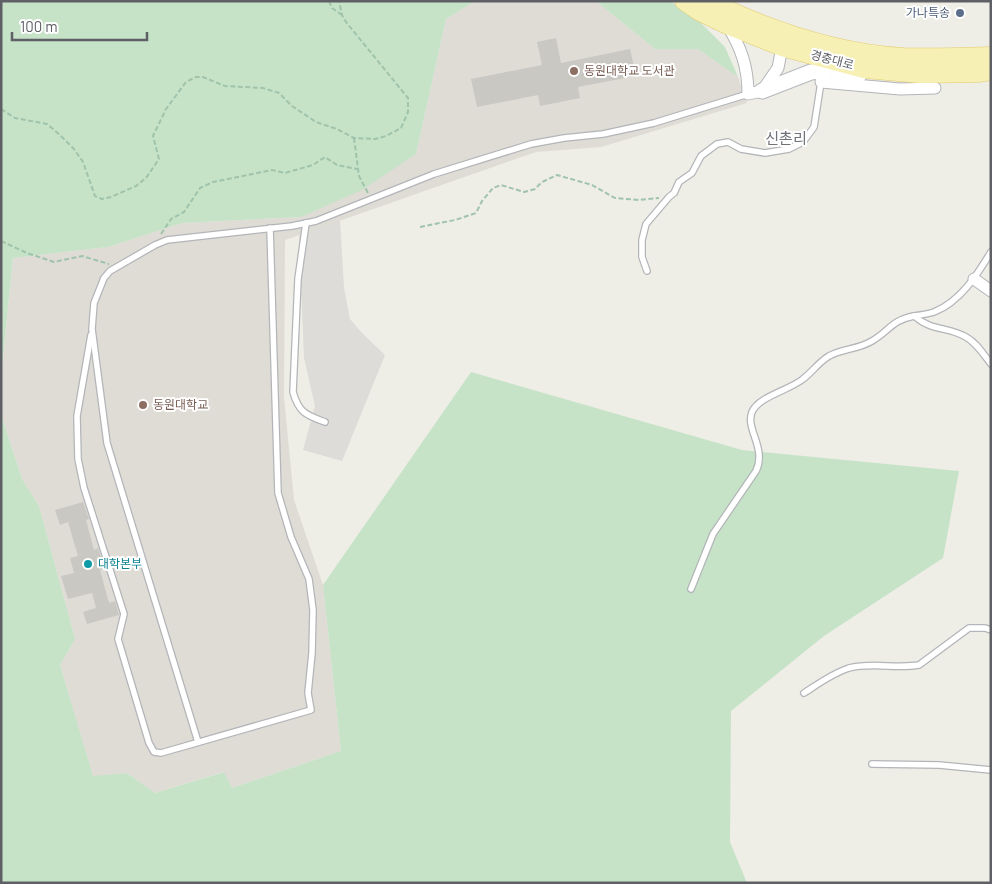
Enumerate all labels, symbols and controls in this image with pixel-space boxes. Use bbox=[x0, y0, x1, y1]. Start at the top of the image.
place label: 가나특송 bbox=[906, 5, 950, 19]
marker: 가나특송 bbox=[954, 7, 966, 19]
scale bar bbox=[12, 10, 148, 42]
text: 100 m bbox=[20, 17, 58, 35]
street label: 경충대로 bbox=[809, 47, 855, 72]
place label: 동원대학교 도서관 bbox=[584, 63, 675, 77]
marker: 동원대학교 도서관 bbox=[568, 65, 580, 77]
district label: 신촌리 bbox=[765, 129, 807, 147]
place label: 동원대학교 bbox=[153, 397, 208, 411]
marker: 동원대학교 bbox=[137, 399, 149, 411]
place label: 대학본부 bbox=[98, 556, 142, 570]
marker: 대학본부 bbox=[82, 558, 94, 570]

